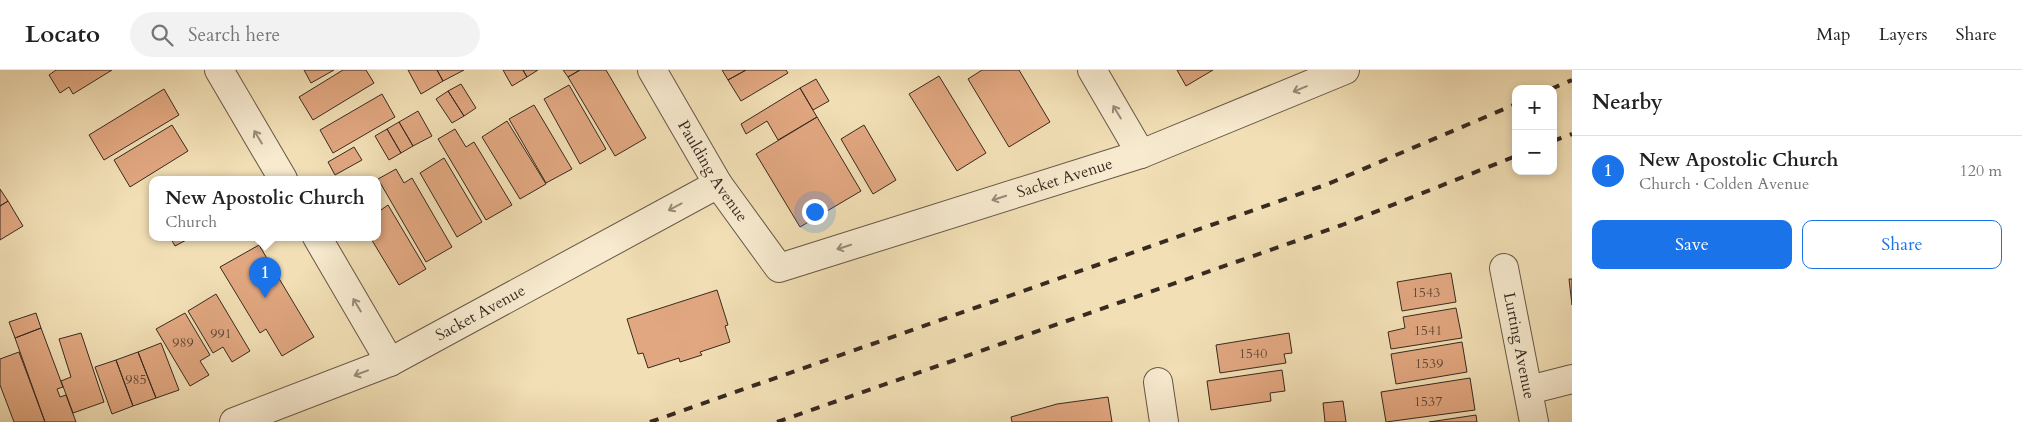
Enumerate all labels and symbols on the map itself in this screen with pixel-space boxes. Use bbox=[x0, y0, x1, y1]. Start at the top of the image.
one-way arrow bbox=[1292, 85, 1307, 94]
one-way arrow bbox=[1111, 105, 1121, 119]
street label: Paulding Avenue bbox=[672, 116, 753, 226]
one-way arrow bbox=[253, 131, 263, 145]
street label: Sacket Avenue bbox=[1014, 153, 1115, 203]
one-way arrow bbox=[992, 194, 1008, 204]
your location bbox=[802, 199, 828, 225]
one-way arrow bbox=[668, 203, 683, 213]
one-way arrow bbox=[837, 243, 853, 253]
pin: 1 bbox=[249, 257, 281, 298]
street label: Sacket Avenue bbox=[432, 280, 529, 346]
house number: 1543 bbox=[1412, 283, 1440, 302]
street label: Lurting Avenue bbox=[1498, 290, 1540, 401]
one-way arrow bbox=[351, 298, 361, 312]
house number: 1541 bbox=[1414, 321, 1442, 340]
house number: 991 bbox=[210, 324, 232, 343]
house number: 989 bbox=[172, 333, 194, 352]
house number: 1540 bbox=[1239, 344, 1267, 363]
house number: 1539 bbox=[1415, 354, 1443, 373]
one-way arrow bbox=[354, 369, 370, 378]
house number: 985 bbox=[125, 370, 147, 389]
house number: 1537 bbox=[1414, 392, 1442, 411]

